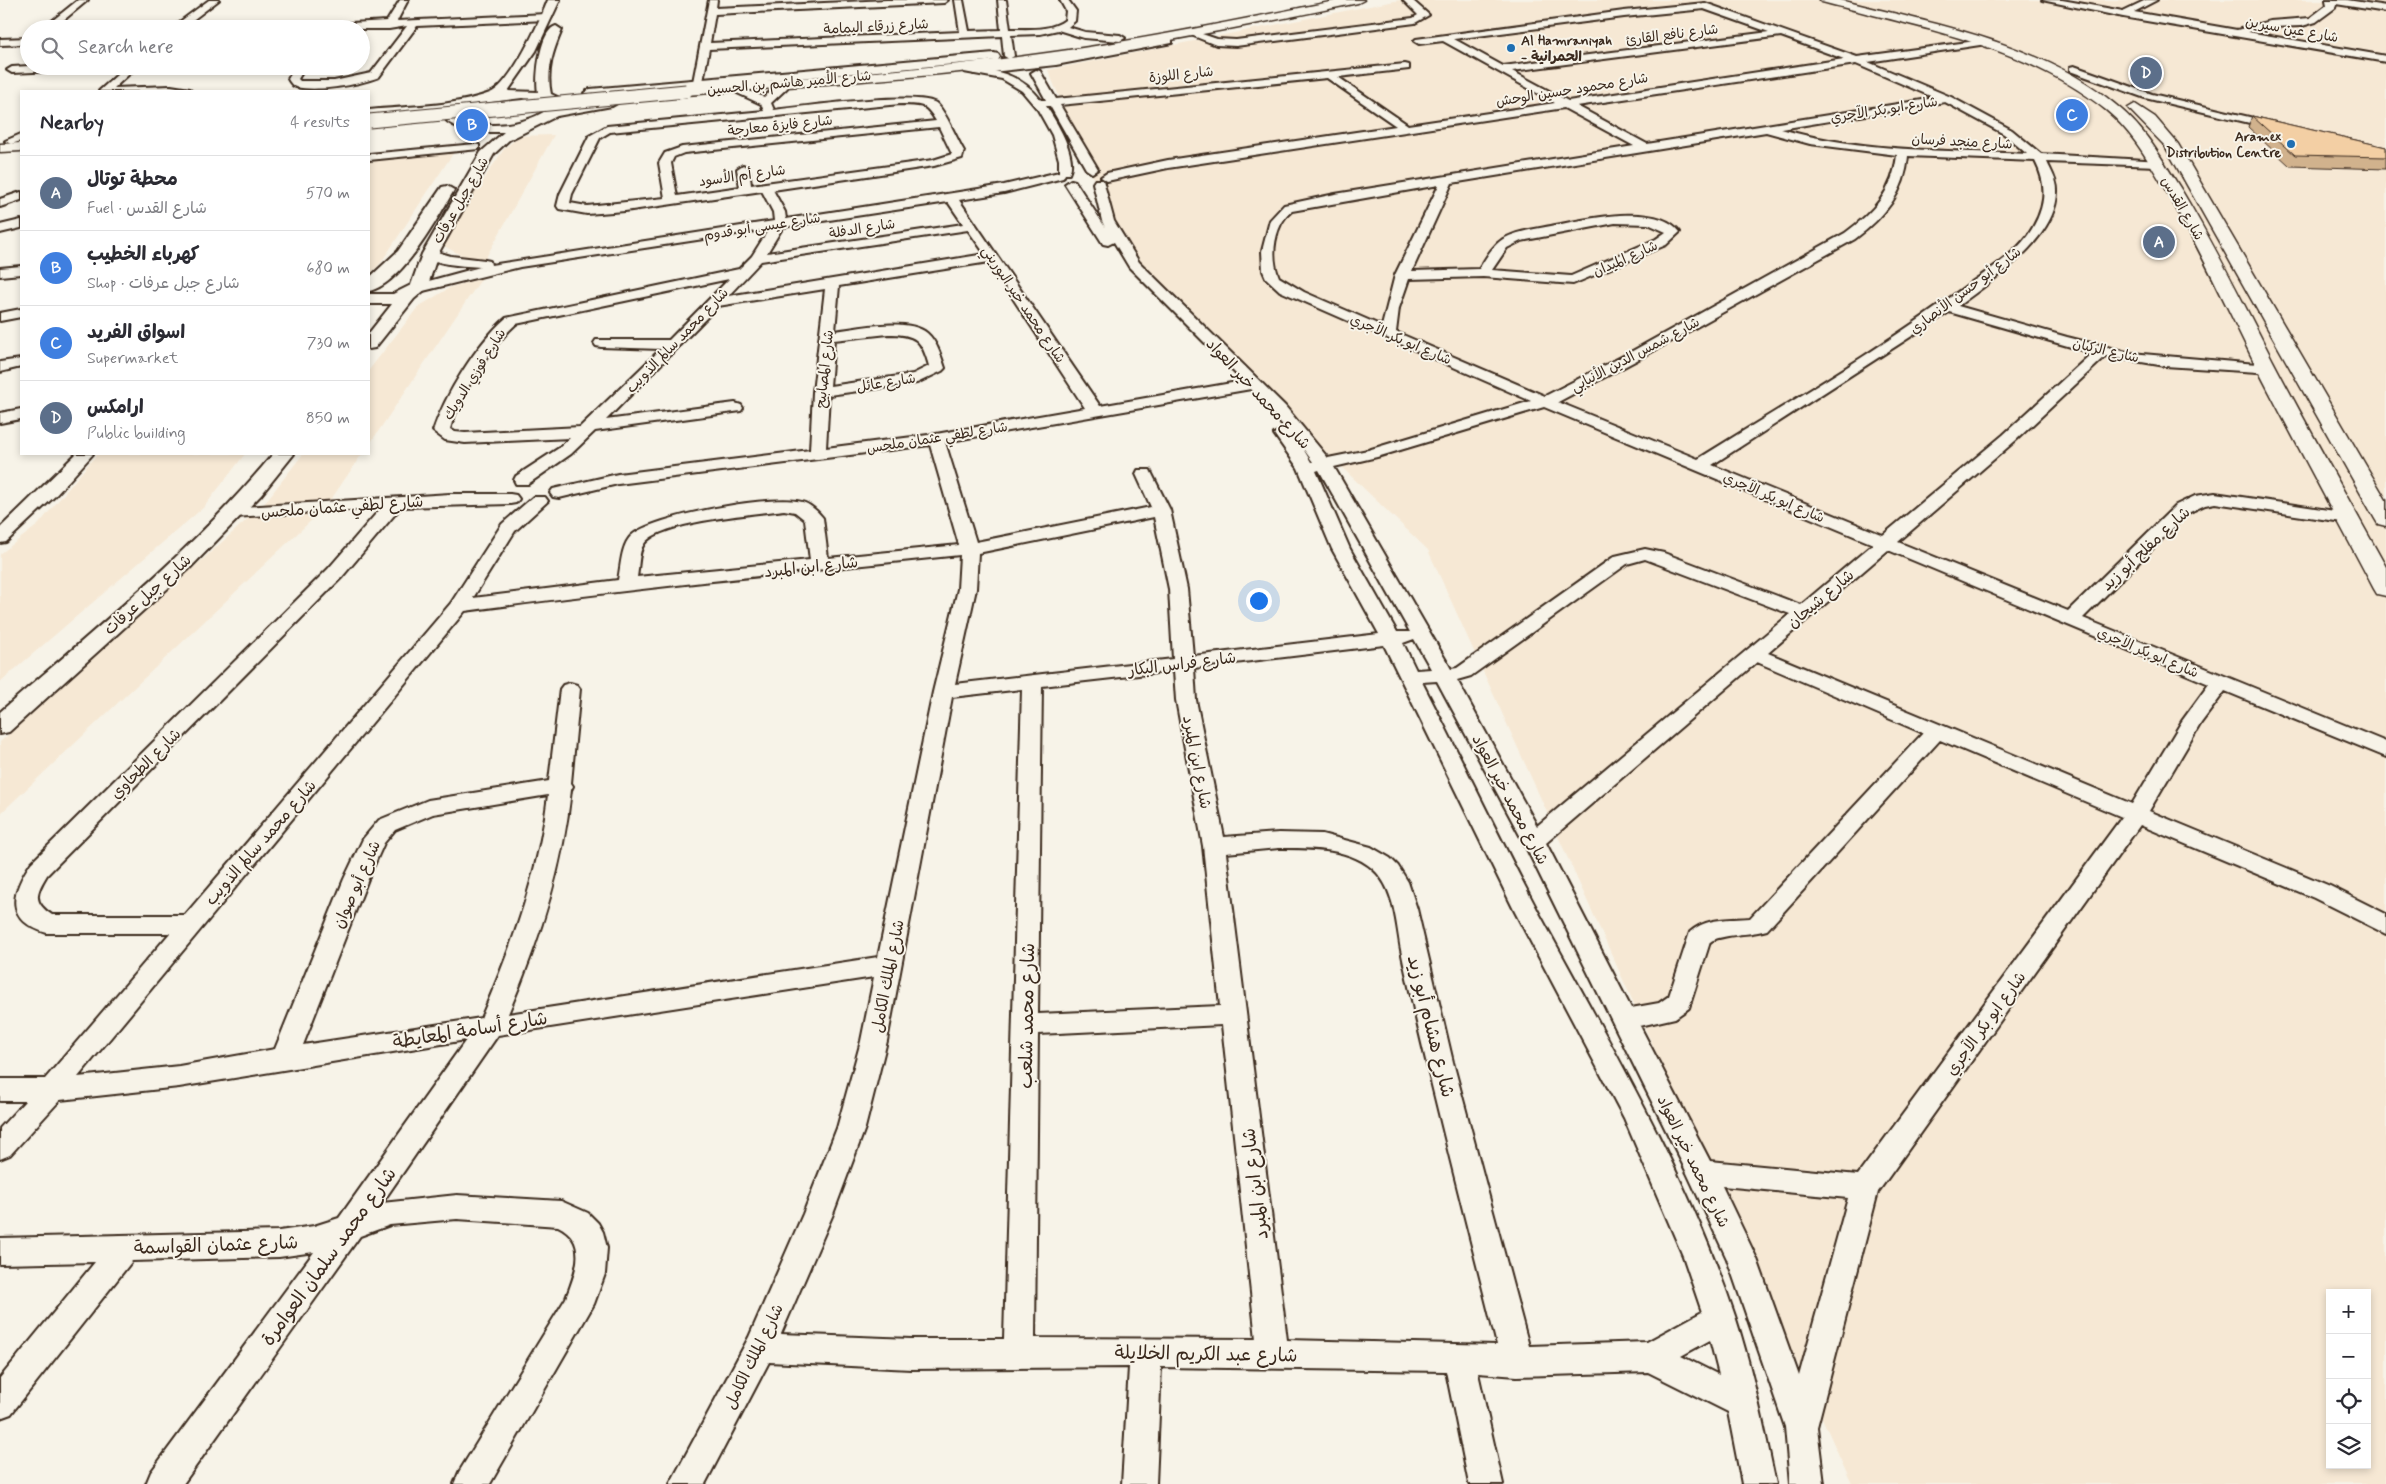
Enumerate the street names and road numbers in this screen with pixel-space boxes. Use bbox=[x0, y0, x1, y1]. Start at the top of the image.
street label: شارع عين سيرين bbox=[2244, 13, 2340, 47]
street label: شارع زرقاء اليمامة bbox=[823, 15, 929, 39]
street label: شارع نافع القارئ bbox=[1625, 20, 1719, 51]
street label: شارع اللوزة bbox=[1148, 63, 1214, 87]
street label: شارع الأمير هاشم بن الحسين bbox=[706, 66, 872, 100]
street label: شارع محمود حسين الوحش bbox=[1495, 69, 1650, 111]
street label: شارع ابو بكر الآجري bbox=[1829, 93, 1939, 128]
street label: شارع فايزة معارجة bbox=[727, 112, 833, 140]
street label: شارع منجد فرسان bbox=[1911, 130, 2013, 154]
street label: شارع جبل عرفات bbox=[429, 154, 493, 247]
street label: شارع أم الأسود bbox=[697, 160, 787, 192]
street label: شارع القدس bbox=[2157, 173, 2208, 244]
street label: شارع عيسى أبو قدوم bbox=[703, 209, 822, 246]
street label: شارع الدفلة bbox=[828, 215, 897, 243]
street label: شارع الميدان bbox=[1590, 237, 1661, 281]
street label: شارع أبو حسن الأنصاري bbox=[1906, 242, 2025, 339]
street label: شارع محمد خير البوريني bbox=[975, 243, 1069, 368]
street label: شارع محمد سالم الذويب bbox=[623, 284, 733, 398]
street label: شارع ابو بكر الآجري bbox=[1347, 310, 1454, 370]
street label: شارع شمس الدين الأنبابي bbox=[1567, 312, 1704, 399]
street label: شارع فوزي الدويك bbox=[440, 326, 511, 424]
street label: شارع المصابيح bbox=[812, 329, 838, 409]
street label: شارع محمد خير العواد bbox=[1201, 334, 1315, 454]
street label: شارع الركبان bbox=[2071, 335, 2141, 367]
street label: شارع عائل bbox=[855, 369, 917, 397]
street label: شارع لطفي عثمان ملحس bbox=[865, 418, 1009, 461]
street label: شارع ابو بكر الآجري bbox=[1720, 468, 1827, 528]
street label: شارع لطفي عثمان ملحس bbox=[260, 491, 424, 527]
street label: شارع مفلح أبو زيد bbox=[2097, 502, 2195, 596]
street label: شارع جبل عرفات bbox=[100, 550, 196, 640]
street label: شارع ابن المبرد bbox=[763, 552, 859, 583]
street label: شارع شيحان bbox=[1783, 565, 1859, 633]
street label: شارع ابو بكر الآجري bbox=[2094, 623, 2201, 683]
street label: شارع فراس البكار bbox=[1125, 647, 1237, 682]
street label: شارع ابن المبرد bbox=[1177, 714, 1216, 811]
street label: شارع الطحاوي bbox=[106, 724, 186, 804]
street label: شارع محمد خير العواد bbox=[1466, 731, 1553, 869]
street label: شارع محمد سالم الذويب bbox=[201, 776, 322, 911]
street label: شارع أبو صوان bbox=[329, 837, 386, 932]
street label: شارع الملك الكامل bbox=[867, 918, 910, 1035]
street label: شارع محمد شلعب bbox=[1014, 943, 1041, 1089]
street label: شارع هشام أبو زيد bbox=[1400, 953, 1460, 1100]
street label: شارع ابو بكر الآجري bbox=[1941, 968, 2031, 1080]
street label: شارع أسامة المعايطة bbox=[391, 1006, 549, 1055]
street label: شارع محمد خير العواد bbox=[1651, 1092, 1734, 1231]
street label: شارع ابن المبرد bbox=[1236, 1127, 1275, 1241]
street label: شارع محمد سلمان العوامرة bbox=[256, 1163, 402, 1351]
street label: شارع عثمان القواسمة bbox=[133, 1230, 299, 1261]
street label: شارع الملك الكامل bbox=[720, 1301, 789, 1413]
street label: شارع عبد الكريم الخلايلة bbox=[1114, 1340, 1298, 1370]

